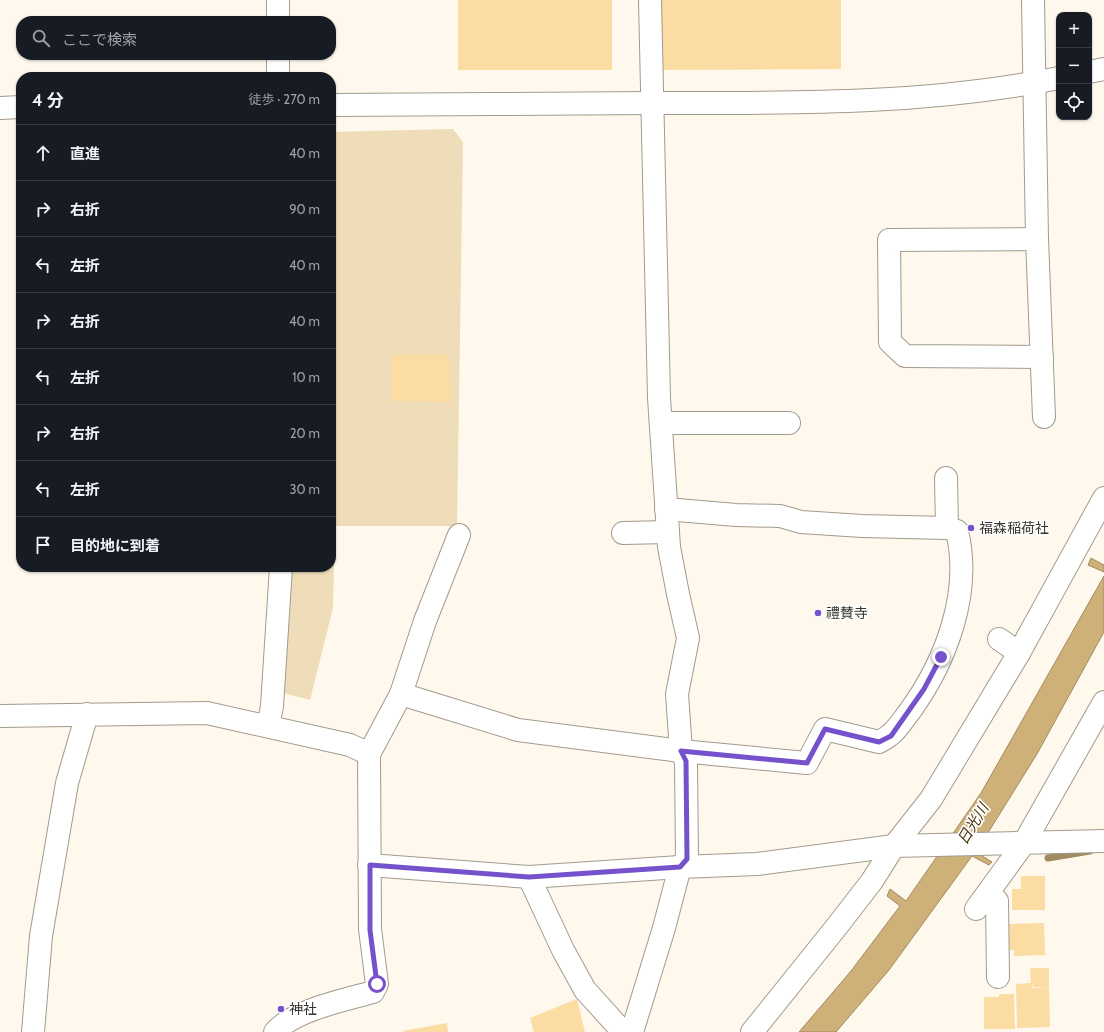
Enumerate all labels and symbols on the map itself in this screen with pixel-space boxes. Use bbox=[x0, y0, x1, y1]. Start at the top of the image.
place label: 福森稲荷社 bbox=[979, 519, 1049, 537]
marker: 福森稲荷社 bbox=[966, 523, 976, 533]
place label: 禮賛寺 bbox=[826, 604, 868, 622]
marker: 禮賛寺 bbox=[813, 608, 823, 618]
route end bbox=[932, 648, 950, 666]
water label: 日光川 bbox=[954, 798, 993, 848]
route start bbox=[368, 975, 386, 993]
place label: 神社 bbox=[289, 1000, 317, 1018]
marker: 神社 bbox=[276, 1004, 286, 1014]

